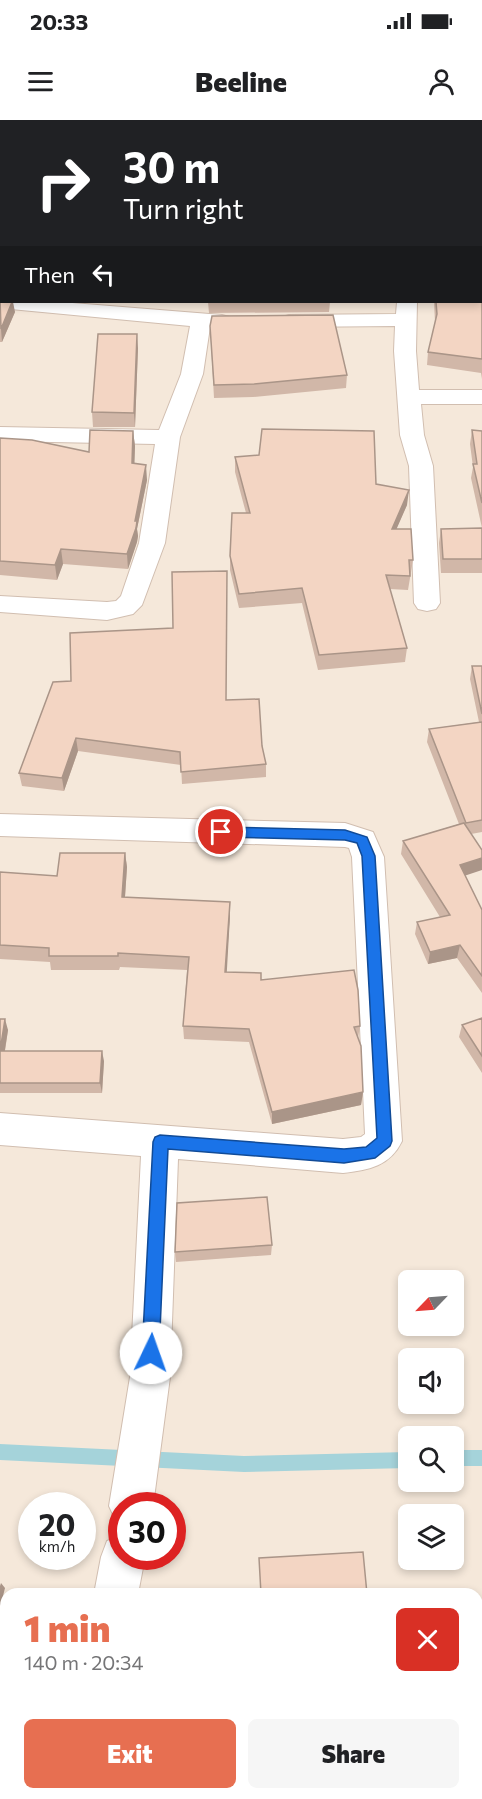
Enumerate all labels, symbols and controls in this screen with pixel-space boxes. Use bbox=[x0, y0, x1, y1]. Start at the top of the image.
text: 20:33 bbox=[30, 8, 88, 35]
icon: menu bbox=[24, 65, 57, 98]
text: Beeline bbox=[195, 65, 287, 98]
icon: person bbox=[425, 65, 458, 98]
text: 30 m bbox=[123, 140, 220, 192]
icon: right bbox=[24, 144, 102, 222]
text: Turn right bbox=[123, 192, 243, 225]
icon: left bbox=[87, 258, 120, 291]
text: Then bbox=[24, 261, 75, 288]
pin bbox=[195, 806, 246, 857]
icon: arrive bbox=[204, 815, 237, 848]
north arrow bbox=[398, 1270, 464, 1336]
map controls bbox=[398, 1270, 464, 1570]
position arrow bbox=[119, 1321, 183, 1385]
button: sound bbox=[398, 1348, 464, 1414]
button: search bbox=[398, 1426, 464, 1492]
speed limit sign: 30 bbox=[108, 1492, 186, 1570]
button: layers bbox=[398, 1504, 464, 1570]
text: 20 bbox=[39, 1505, 75, 1542]
text: km/h bbox=[39, 1537, 75, 1555]
text: 1 min bbox=[24, 1605, 110, 1649]
button: close bbox=[396, 1608, 459, 1671]
text: 140 m · 20:34 bbox=[24, 1650, 143, 1674]
button: Exit bbox=[24, 1719, 236, 1788]
button: Share bbox=[248, 1719, 459, 1788]

